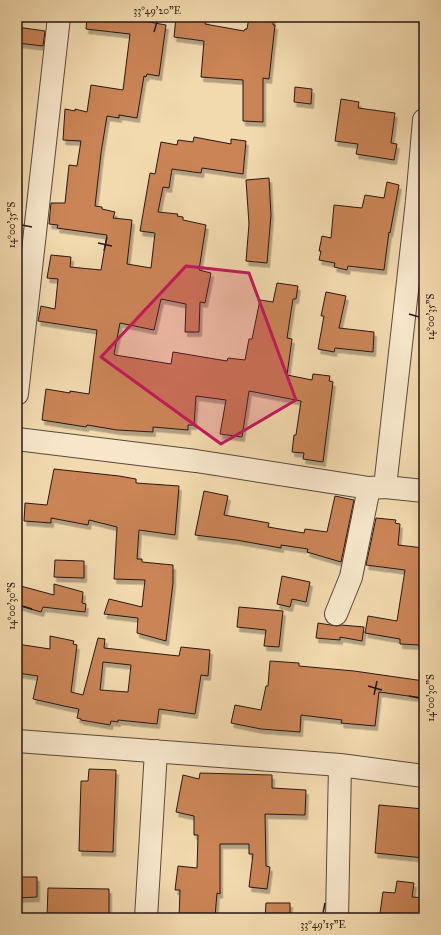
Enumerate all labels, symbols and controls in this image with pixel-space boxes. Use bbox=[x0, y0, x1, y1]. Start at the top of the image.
text: 33°49'20"E bbox=[133, 5, 181, 17]
text: 14°00'35"S bbox=[6, 202, 18, 248]
text: 14°00'35"S bbox=[425, 294, 437, 340]
text: 14°00'30"S bbox=[6, 582, 18, 630]
text: 14°00'30"S bbox=[425, 674, 437, 722]
text: 33°49'15"E bbox=[300, 919, 346, 931]

